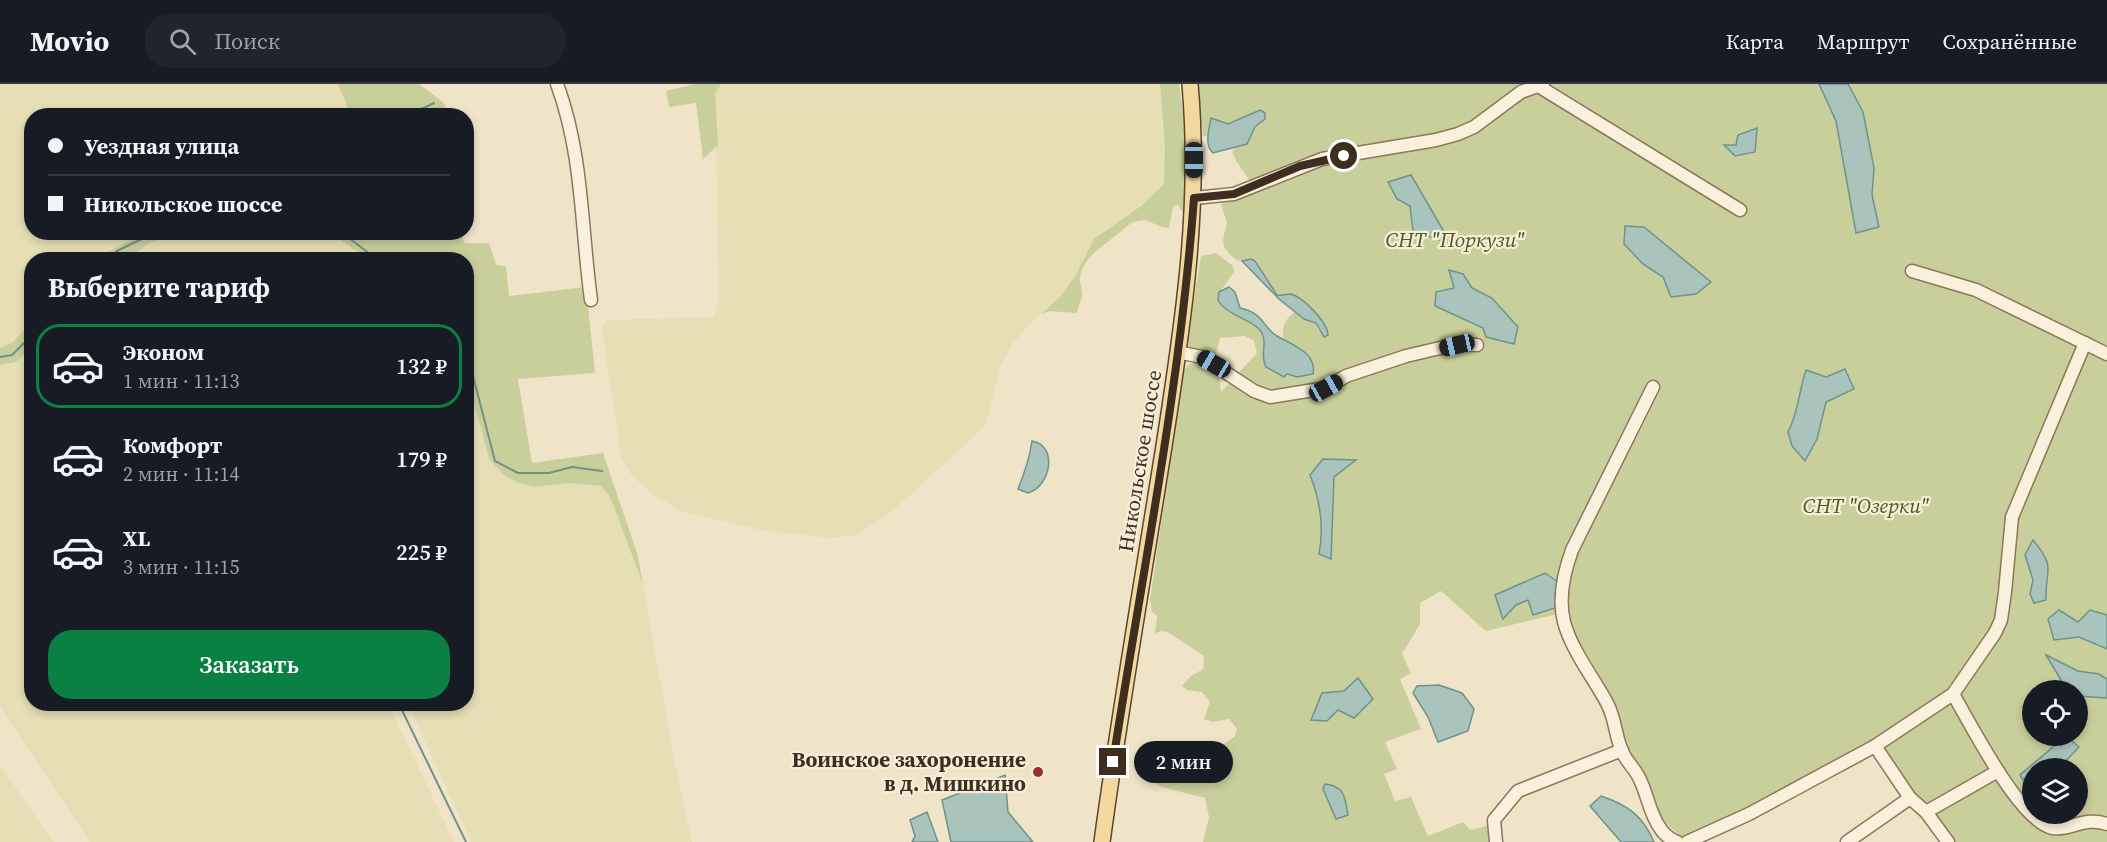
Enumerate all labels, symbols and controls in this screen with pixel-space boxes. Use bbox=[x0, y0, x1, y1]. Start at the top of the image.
search box bbox=[145, 14, 565, 68]
text: Movio bbox=[30, 22, 109, 60]
icon: search bbox=[166, 25, 199, 58]
text: Поиск bbox=[214, 26, 280, 56]
text: Карта bbox=[1726, 27, 1784, 56]
text: Маршрут bbox=[1817, 27, 1910, 56]
text: Сохранённые bbox=[1943, 27, 2077, 56]
text: Уездная улица bbox=[84, 131, 239, 161]
car bbox=[1185, 142, 1203, 178]
route start bbox=[1330, 142, 1357, 169]
text: Никольское шоссе bbox=[84, 189, 282, 219]
park label: СНТ "Поркузи" bbox=[1385, 225, 1525, 254]
text: Выберите тариф bbox=[48, 269, 270, 306]
car bbox=[1437, 332, 1477, 358]
text: Эконом bbox=[123, 337, 204, 367]
icon: car bbox=[51, 339, 105, 393]
car bbox=[1194, 347, 1234, 381]
text: 132 ₽ bbox=[396, 351, 447, 381]
text: 1 мин · 11:13 bbox=[123, 367, 239, 395]
street label: Никольское шоссе bbox=[1111, 368, 1168, 554]
car bbox=[1306, 371, 1346, 405]
text: Комфорт bbox=[123, 430, 222, 460]
icon: car bbox=[51, 432, 105, 486]
text: 179 ₽ bbox=[396, 444, 447, 474]
text: 2 мин · 11:14 bbox=[123, 460, 239, 488]
park label: СНТ "Озерки" bbox=[1803, 491, 1929, 520]
text: XL bbox=[123, 523, 150, 553]
icon: car bbox=[51, 525, 105, 579]
text: 225 ₽ bbox=[396, 537, 447, 567]
text: 3 мин · 11:15 bbox=[123, 553, 239, 581]
button: Заказать bbox=[48, 630, 450, 699]
map controls bbox=[2022, 680, 2088, 824]
button: locate bbox=[2022, 680, 2088, 746]
callout: 2 мин bbox=[1134, 741, 1233, 783]
place label: Воинское захоронение в д. Мишкино bbox=[792, 745, 1026, 798]
route end bbox=[1099, 748, 1126, 775]
text: 2 мин bbox=[1156, 748, 1211, 776]
button: layers bbox=[2022, 758, 2088, 824]
marker: Воинское захоронение в д. Мишкино bbox=[1031, 765, 1045, 779]

